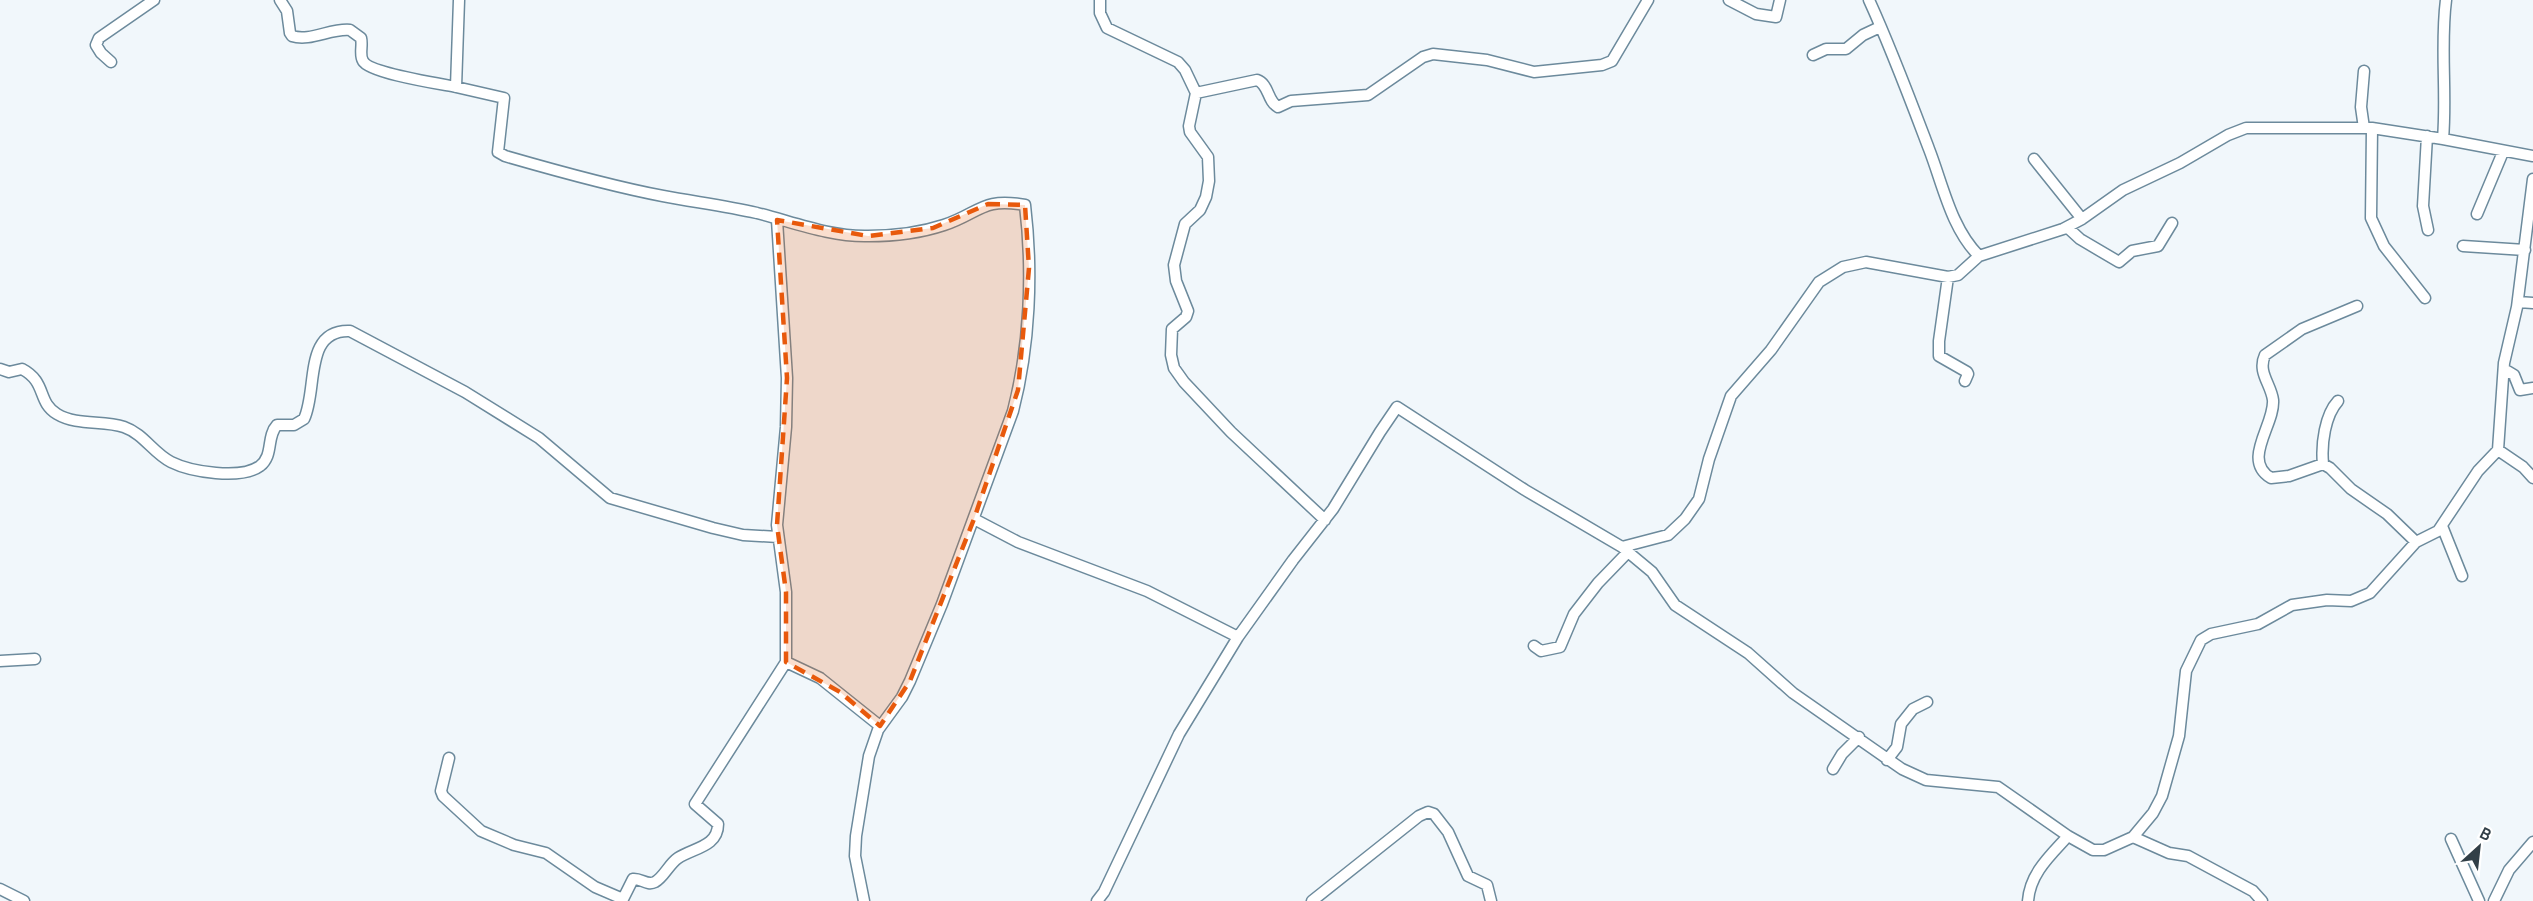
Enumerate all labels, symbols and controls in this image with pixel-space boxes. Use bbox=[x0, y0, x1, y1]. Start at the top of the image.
north arrow bbox=[2449, 817, 2509, 877]
text: B bbox=[2476, 822, 2495, 846]

